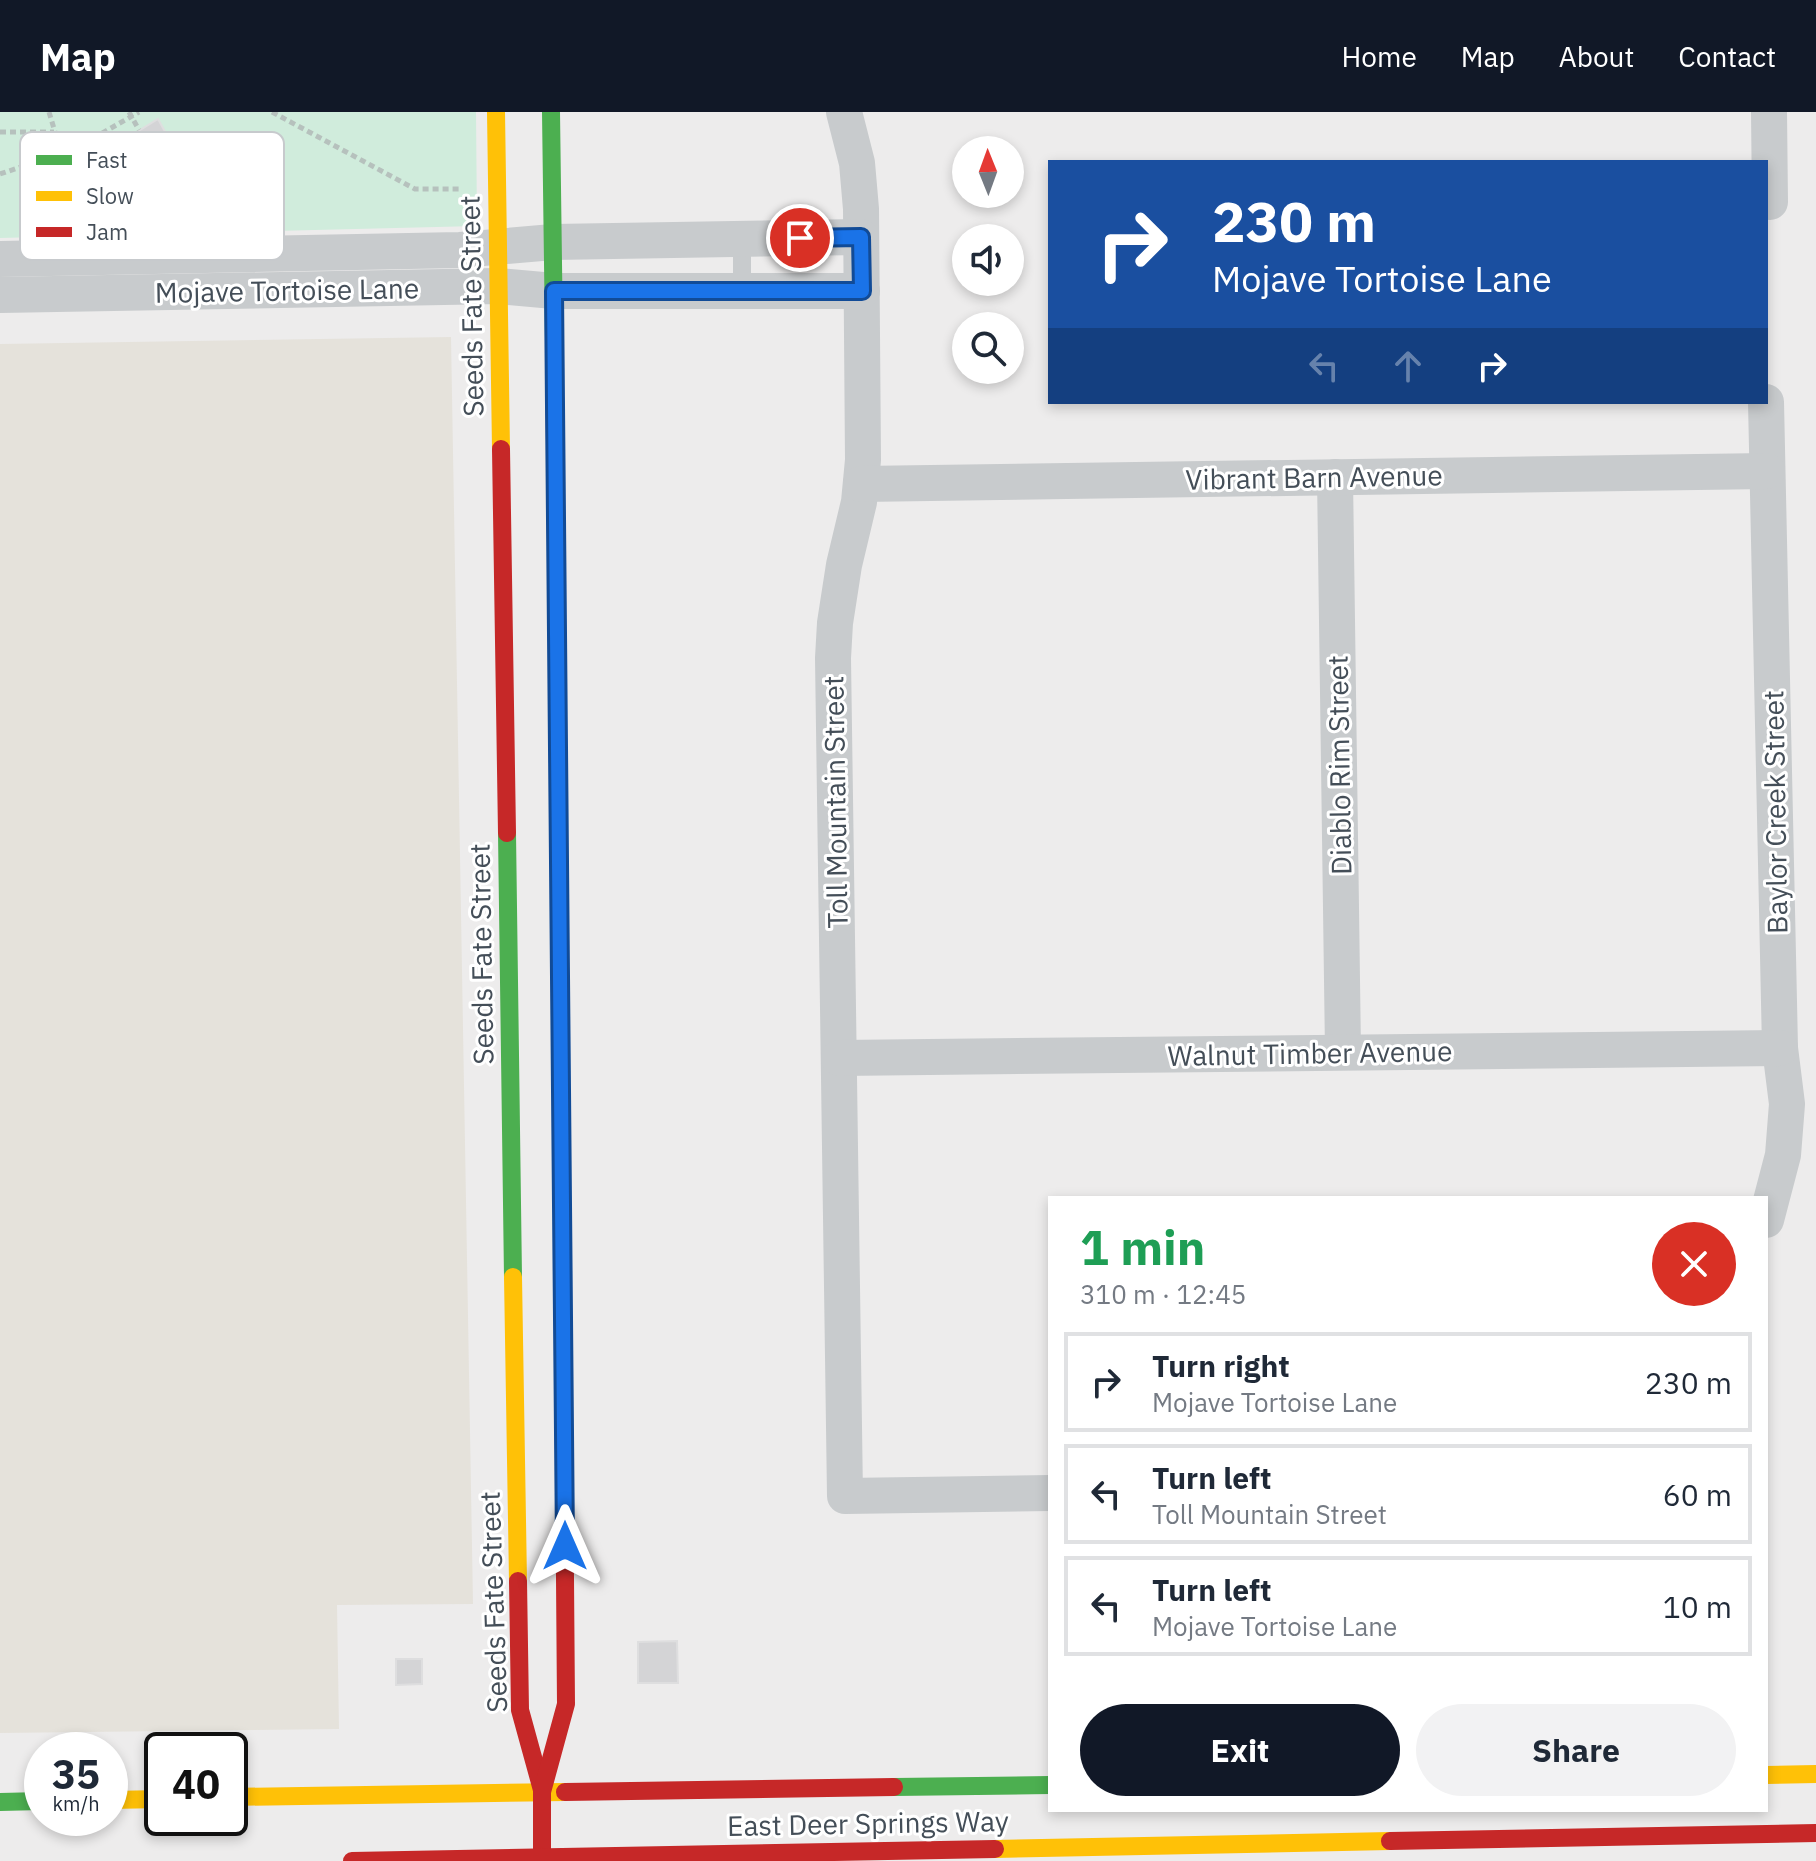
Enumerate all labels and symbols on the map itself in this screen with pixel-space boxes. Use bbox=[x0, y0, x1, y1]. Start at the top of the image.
legend bbox=[20, 132, 284, 260]
north arrow bbox=[952, 136, 1024, 208]
text: Fast bbox=[86, 145, 127, 174]
text: Slow bbox=[86, 181, 134, 210]
street label: Seeds Fate Street bbox=[451, 195, 491, 417]
pin bbox=[766, 204, 834, 272]
text: Jam bbox=[86, 217, 128, 246]
street label: Mojave Tortoise Lane bbox=[155, 269, 419, 311]
street label: Vibrant Barn Avenue bbox=[1185, 456, 1443, 498]
street label: Diablo Rim Street bbox=[1319, 655, 1359, 875]
street label: Toll Mountain Street bbox=[814, 675, 856, 929]
street label: Baylor Creek Street bbox=[1754, 690, 1796, 934]
street label: Seeds Fate Street bbox=[461, 843, 501, 1065]
street label: Walnut Timber Avenue bbox=[1167, 1032, 1453, 1074]
street label: Seeds Fate Street bbox=[471, 1491, 515, 1713]
position arrow bbox=[523, 1504, 607, 1588]
speed limit sign: 40 bbox=[144, 1732, 248, 1836]
street label: East Deer Springs Way bbox=[727, 1802, 1009, 1844]

